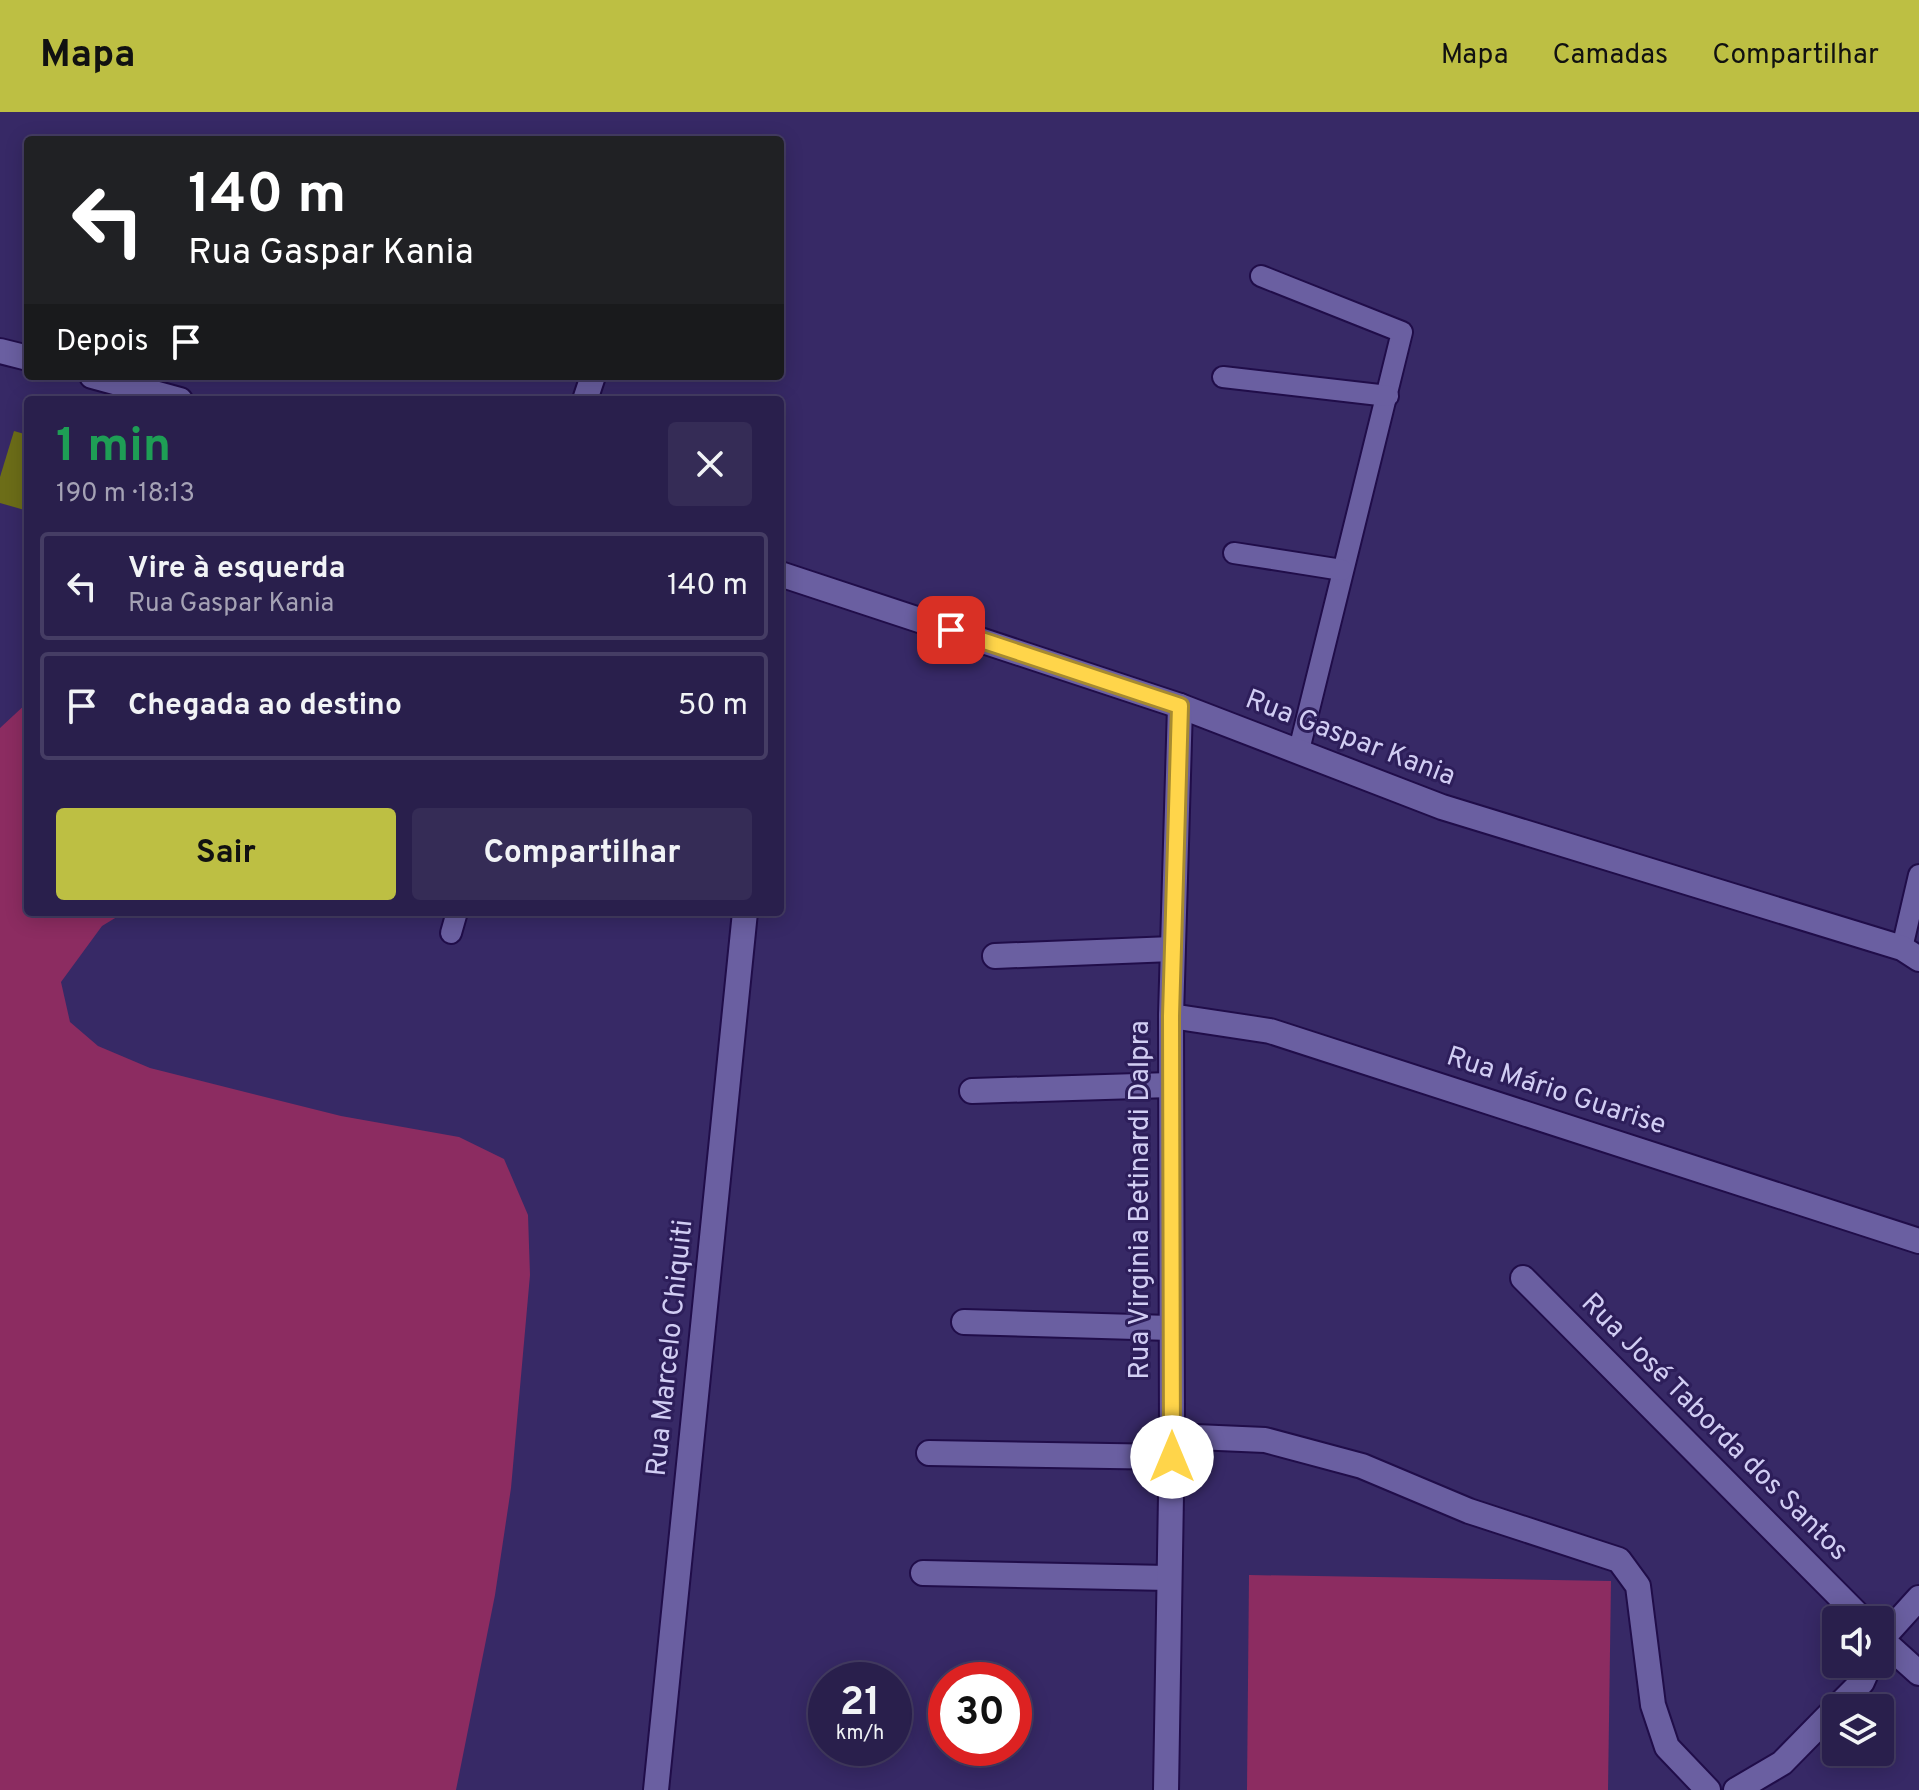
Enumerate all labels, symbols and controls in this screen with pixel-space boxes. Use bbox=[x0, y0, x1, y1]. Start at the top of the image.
text: Mapa bbox=[40, 32, 136, 81]
text: Mapa bbox=[1441, 38, 1508, 74]
text: Camadas bbox=[1552, 38, 1668, 74]
text: Compartilhar bbox=[1712, 38, 1879, 74]
text: 140 m bbox=[188, 162, 346, 232]
icon: left bbox=[56, 168, 160, 272]
text: Rua Gaspar Kania bbox=[188, 231, 474, 277]
icon: arrive bbox=[164, 320, 208, 364]
text: Depois bbox=[56, 324, 148, 361]
text: 1 min bbox=[56, 418, 171, 478]
button: close bbox=[668, 422, 752, 506]
text: 190 m · 18:13 bbox=[56, 478, 195, 511]
text: Vire à esquerda bbox=[128, 551, 345, 588]
icon: left bbox=[60, 564, 104, 608]
text: 140 m bbox=[667, 568, 748, 605]
text: Rua Gaspar Kania bbox=[128, 588, 334, 621]
pin bbox=[917, 596, 985, 664]
icon: arrive bbox=[929, 608, 973, 652]
street label: Rua Gaspar Kania bbox=[1240, 682, 1460, 796]
icon: arrive bbox=[60, 684, 104, 728]
text: Chegada ao destino bbox=[128, 688, 402, 725]
text: 50 m bbox=[678, 688, 748, 725]
button: Sair bbox=[56, 808, 396, 900]
button: Compartilhar bbox=[412, 808, 752, 900]
street label: Rua Virginia Betinardi Dalpra bbox=[1123, 1020, 1159, 1380]
street label: Rua Mário Guarise bbox=[1442, 1040, 1670, 1144]
street label: Rua Marcelo Chiquiti bbox=[640, 1218, 702, 1478]
street label: Rua José Taborda dos Santos bbox=[1572, 1286, 1856, 1570]
position arrow bbox=[1130, 1415, 1214, 1499]
map controls bbox=[1822, 1606, 1894, 1766]
button: sound bbox=[1822, 1606, 1894, 1678]
speed limit sign: 30 bbox=[928, 1662, 1032, 1766]
text: 21 bbox=[840, 1679, 880, 1729]
button: layers bbox=[1822, 1694, 1894, 1766]
text: km/h bbox=[836, 1721, 884, 1747]

